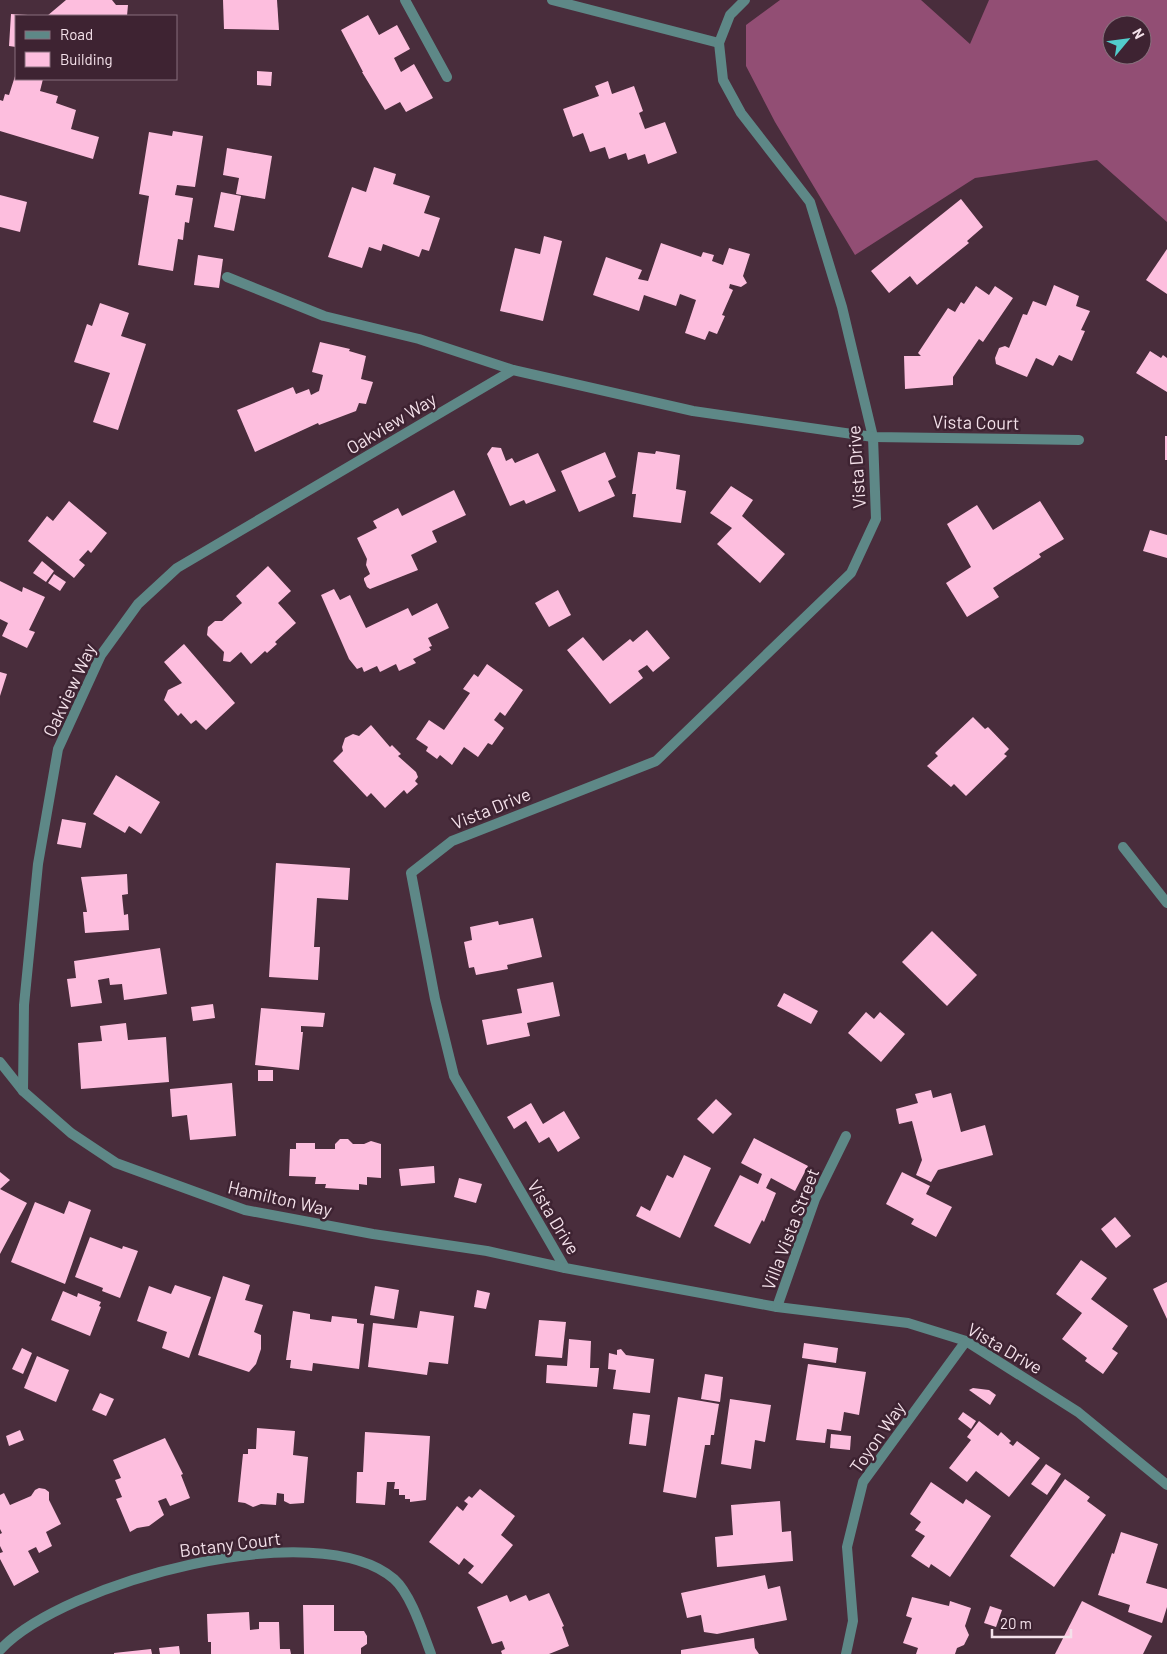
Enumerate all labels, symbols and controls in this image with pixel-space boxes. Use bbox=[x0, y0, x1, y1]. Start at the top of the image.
legend bbox=[15, 15, 178, 80]
north arrow bbox=[1102, 15, 1152, 65]
text: Road bbox=[60, 25, 93, 43]
text: N bbox=[1129, 25, 1148, 42]
text: Building bbox=[60, 50, 113, 68]
street label: Oakview Way bbox=[342, 388, 440, 458]
street label: Vista Court bbox=[932, 410, 1020, 434]
street label: Vista Drive bbox=[842, 425, 870, 509]
street label: Oakview Way bbox=[38, 640, 100, 740]
street label: Vista Drive bbox=[448, 782, 534, 834]
street label: Villa Vista Street bbox=[757, 1165, 823, 1293]
street label: Hamilton Way bbox=[226, 1175, 334, 1221]
street label: Vista Drive bbox=[523, 1176, 585, 1258]
street label: Vista Drive bbox=[963, 1318, 1047, 1378]
street label: Toyon Way bbox=[845, 1397, 909, 1477]
street label: Botany Court bbox=[178, 1527, 282, 1561]
scale bar bbox=[992, 1606, 1071, 1638]
text: 20 m bbox=[1000, 1614, 1032, 1632]

